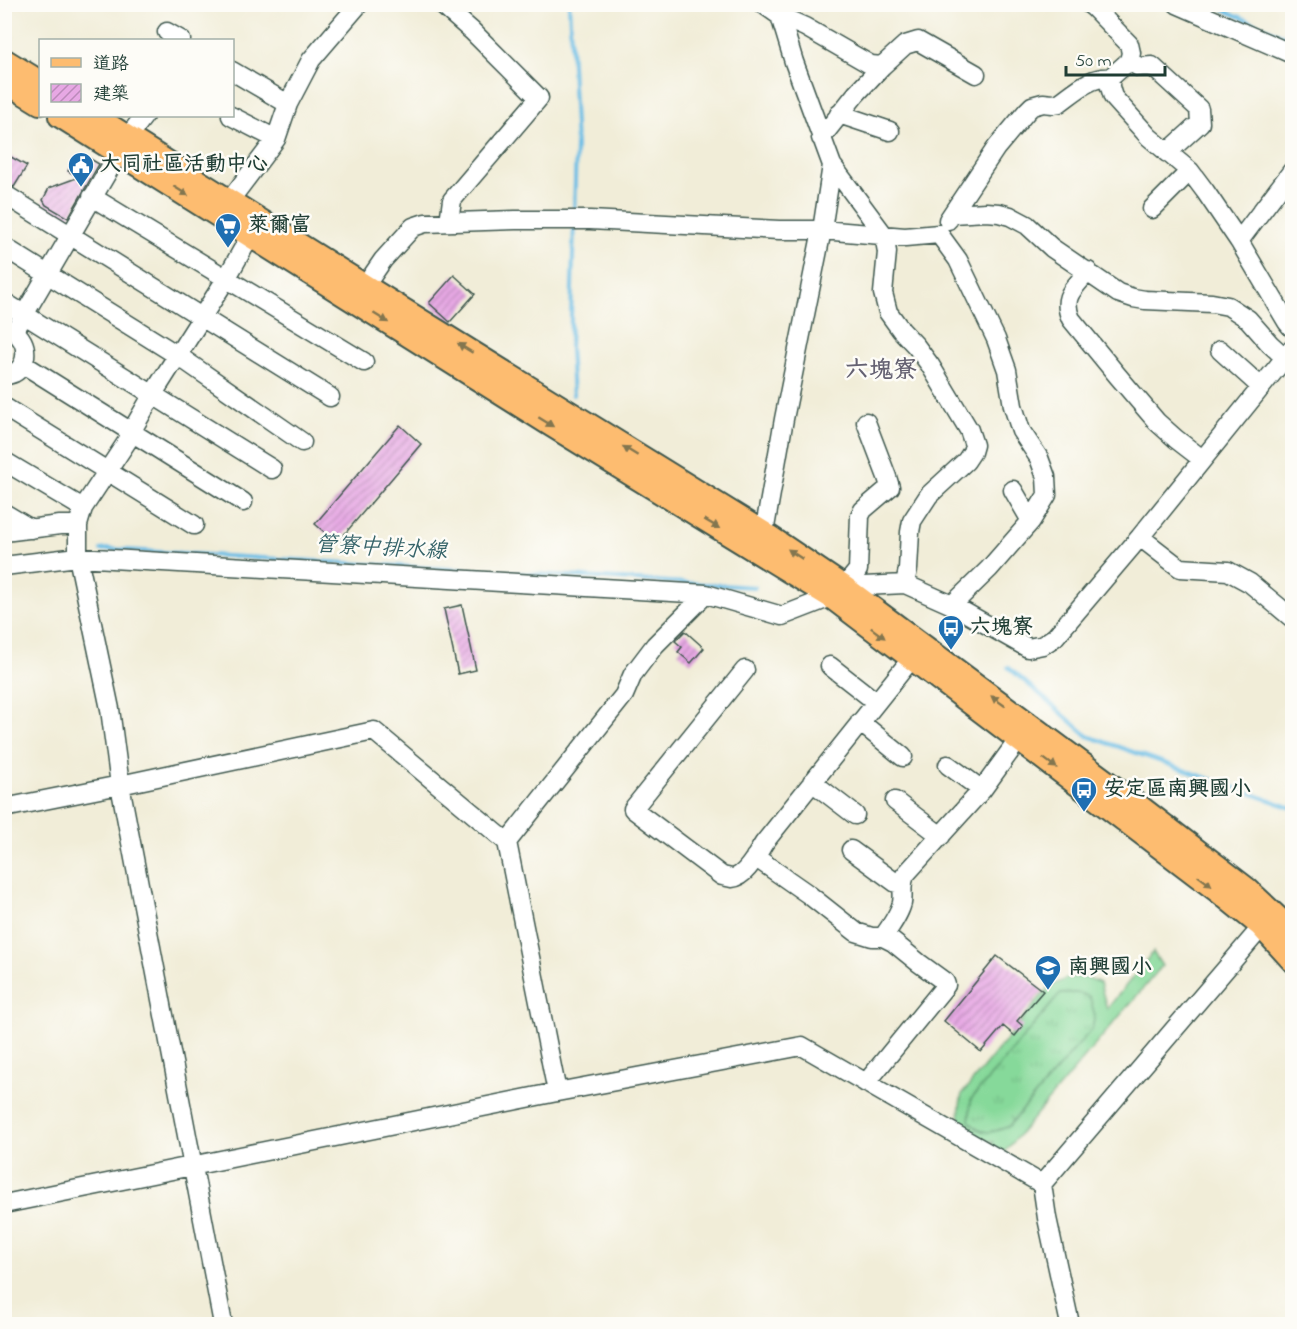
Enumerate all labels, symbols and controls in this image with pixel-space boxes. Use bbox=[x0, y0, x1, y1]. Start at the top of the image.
legend bbox=[39, 39, 234, 117]
scale bar bbox=[1066, 39, 1165, 77]
text: 50 m bbox=[1075, 49, 1112, 75]
text: 道路 bbox=[93, 52, 129, 78]
text: 建築 bbox=[93, 82, 129, 108]
public building icon: 大同社區活動中心 bbox=[66, 150, 96, 188]
place label: 大同社區活動中心 bbox=[100, 150, 268, 180]
one-way arrow bbox=[173, 185, 189, 196]
supermarket icon: 萊爾富 bbox=[213, 211, 243, 249]
place label: 萊爾富 bbox=[248, 211, 311, 241]
one-way arrow bbox=[373, 312, 389, 323]
one-way arrow bbox=[456, 342, 473, 353]
district label: 六塊寮 bbox=[845, 354, 917, 389]
one-way arrow bbox=[538, 416, 554, 427]
one-way arrow bbox=[622, 445, 638, 456]
one-way arrow bbox=[704, 519, 720, 530]
water label: 管寮中排水線 bbox=[314, 530, 449, 568]
one-way arrow bbox=[787, 549, 804, 560]
bus stop icon: 六塊寮 bbox=[936, 613, 966, 651]
place label: 六塊寮 bbox=[970, 613, 1033, 643]
one-way arrow bbox=[871, 626, 886, 638]
one-way arrow bbox=[991, 695, 1007, 707]
one-way arrow bbox=[1042, 757, 1058, 769]
bus stop icon: 安定區南興國小 bbox=[1069, 775, 1099, 813]
place label: 安定區南興國小 bbox=[1104, 775, 1251, 805]
one-way arrow bbox=[1198, 875, 1213, 887]
school or university icon: 南興國小 bbox=[1033, 953, 1063, 991]
place label: 南興國小 bbox=[1068, 953, 1152, 983]

